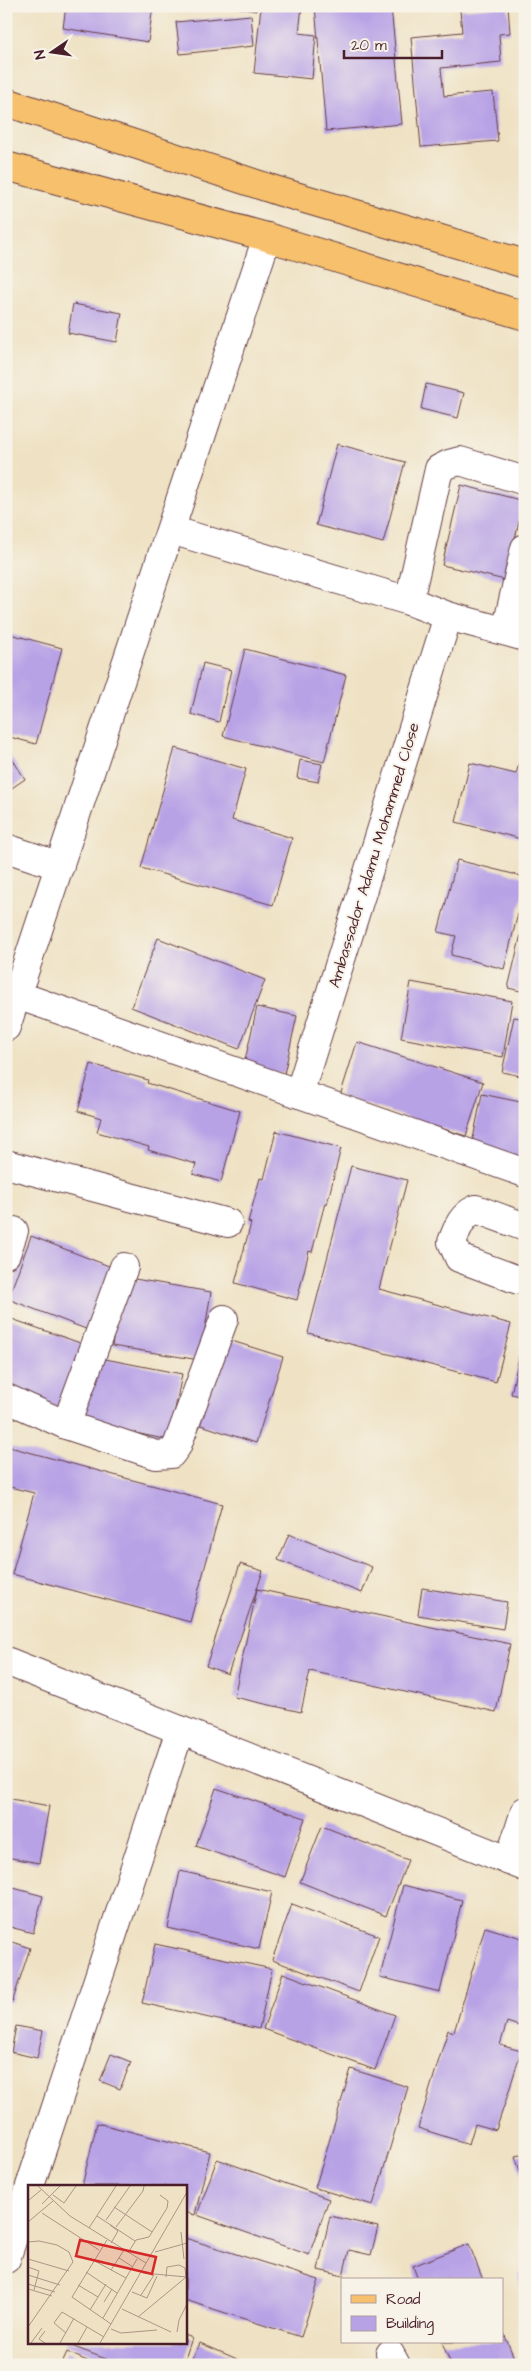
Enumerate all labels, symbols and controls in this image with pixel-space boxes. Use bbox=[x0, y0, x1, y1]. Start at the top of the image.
north arrow bbox=[28, 28, 78, 78]
scale bar bbox=[344, 28, 441, 60]
text: 20 m bbox=[351, 35, 387, 56]
text: N bbox=[30, 48, 51, 61]
street label: Ambassador Adamu Mohammed Close bbox=[323, 719, 425, 990]
inset map bbox=[28, 2185, 186, 2344]
legend bbox=[341, 2278, 504, 2344]
text: Road bbox=[386, 2289, 421, 2310]
text: Building bbox=[386, 2313, 434, 2335]

